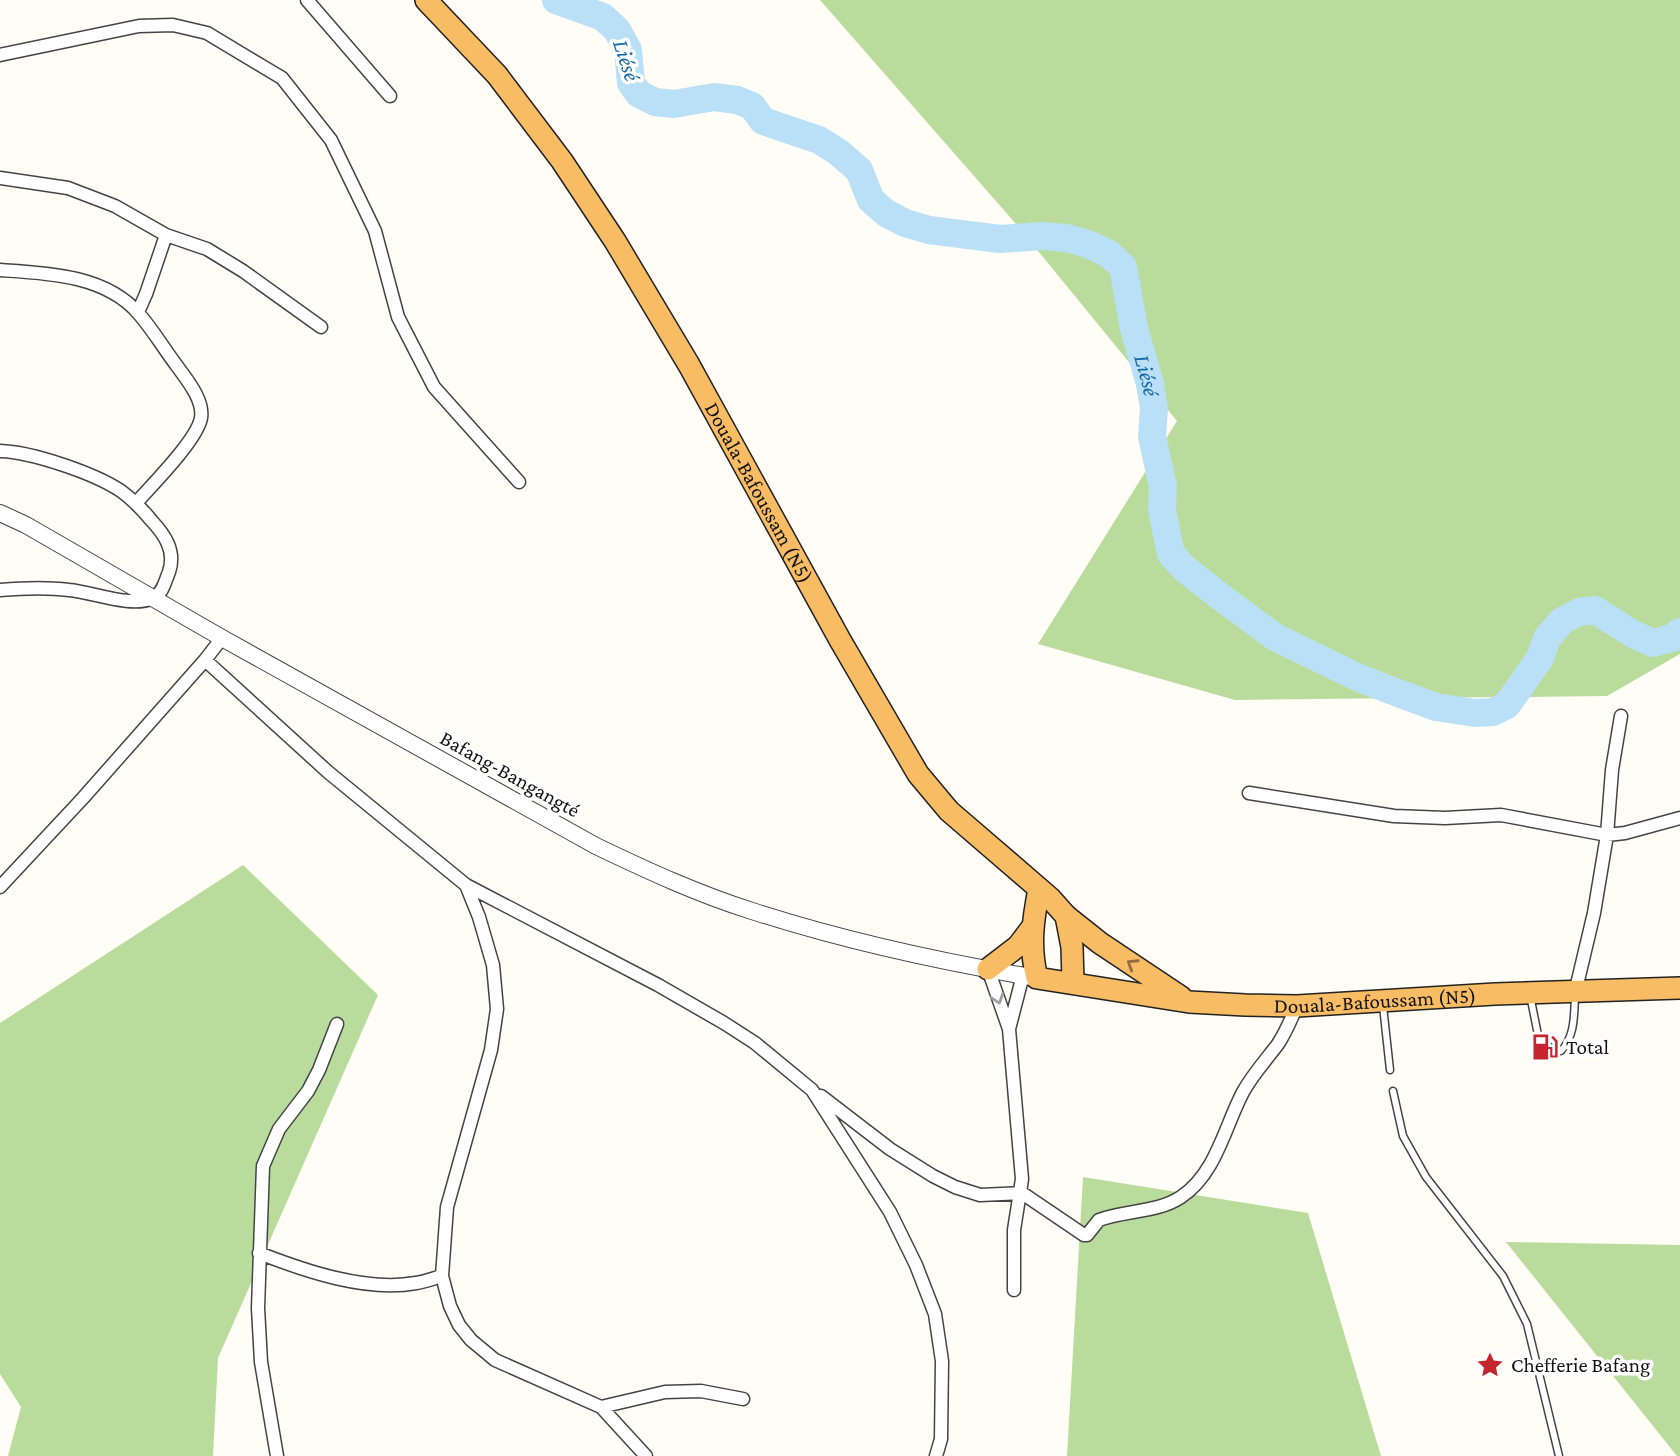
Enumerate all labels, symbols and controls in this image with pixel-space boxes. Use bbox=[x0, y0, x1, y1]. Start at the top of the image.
water label: Liésé bbox=[608, 36, 646, 85]
water label: Liésé bbox=[1129, 351, 1165, 399]
street label: Douala-Bafoussam (N5) bbox=[700, 398, 818, 587]
street label: Bafang-Bangangté bbox=[436, 726, 584, 822]
one-way arrow bbox=[1127, 960, 1140, 972]
street label: Douala-Bafoussam (N5) bbox=[1274, 983, 1477, 1018]
one-way arrow bbox=[990, 993, 1004, 1005]
fuel station icon: Total bbox=[1530, 1032, 1560, 1062]
place label: Total bbox=[1566, 1035, 1609, 1059]
place icon: Chefferie Bafang bbox=[1475, 1350, 1505, 1380]
place label: Chefferie Bafang bbox=[1511, 1353, 1650, 1377]

